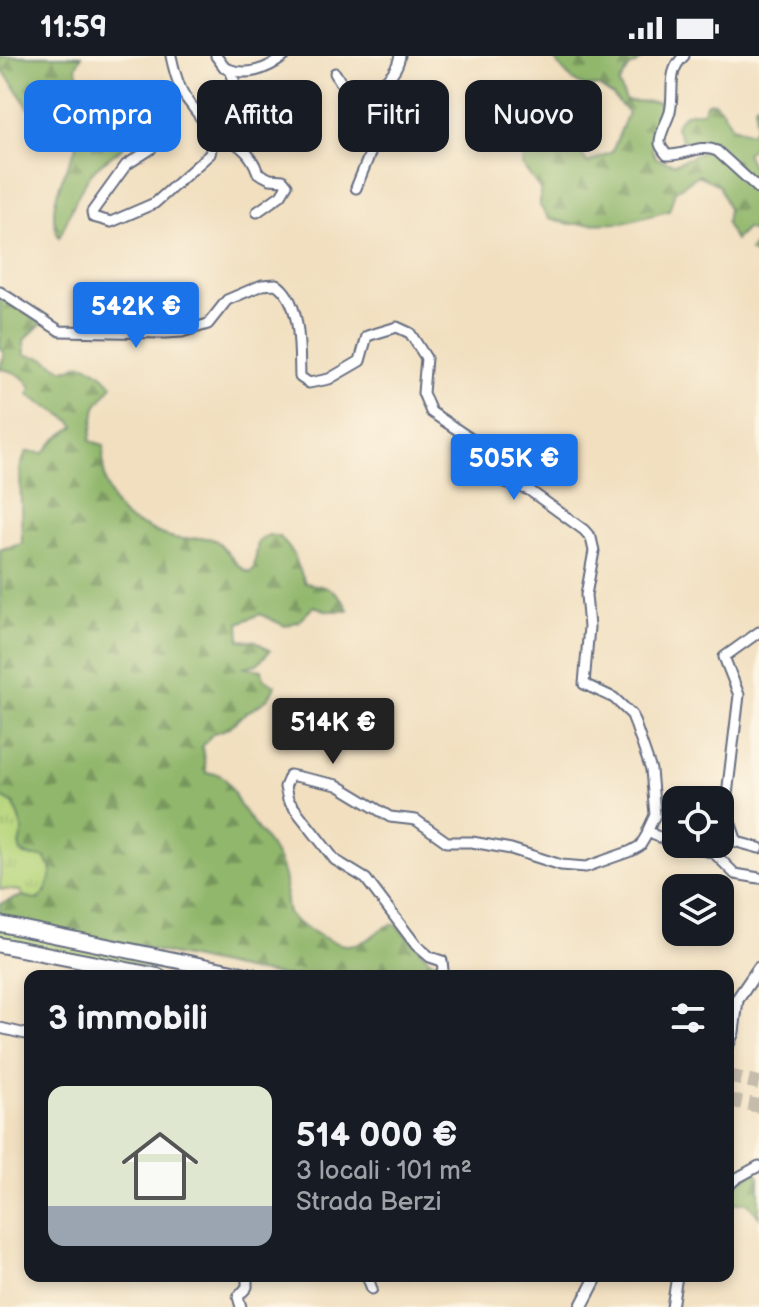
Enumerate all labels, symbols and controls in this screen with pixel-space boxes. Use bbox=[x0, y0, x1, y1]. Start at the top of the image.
text: 11:59 bbox=[40, 10, 107, 46]
chip: Compra bbox=[24, 80, 181, 152]
chip: Affitta bbox=[197, 80, 322, 152]
chip: Filtri bbox=[338, 80, 449, 152]
chip: Nuovo bbox=[465, 80, 602, 152]
pin: 542K € bbox=[71, 282, 201, 350]
text: 542K € bbox=[91, 292, 181, 323]
pin: 505K € bbox=[449, 434, 579, 502]
text: 505K € bbox=[469, 444, 559, 475]
pin: 514K € bbox=[268, 698, 398, 766]
text: 514K € bbox=[290, 708, 376, 739]
map controls bbox=[662, 786, 734, 946]
button: locate bbox=[662, 786, 734, 858]
button: layers bbox=[662, 874, 734, 946]
icon: filters bbox=[666, 996, 710, 1040]
text: 3 immobili bbox=[48, 998, 208, 1039]
text: 514 000 € bbox=[296, 1115, 458, 1156]
icon: home bbox=[112, 1118, 208, 1214]
text: 3 locali · 101 m² bbox=[296, 1156, 472, 1187]
text: Strada Berzi bbox=[296, 1187, 442, 1218]

